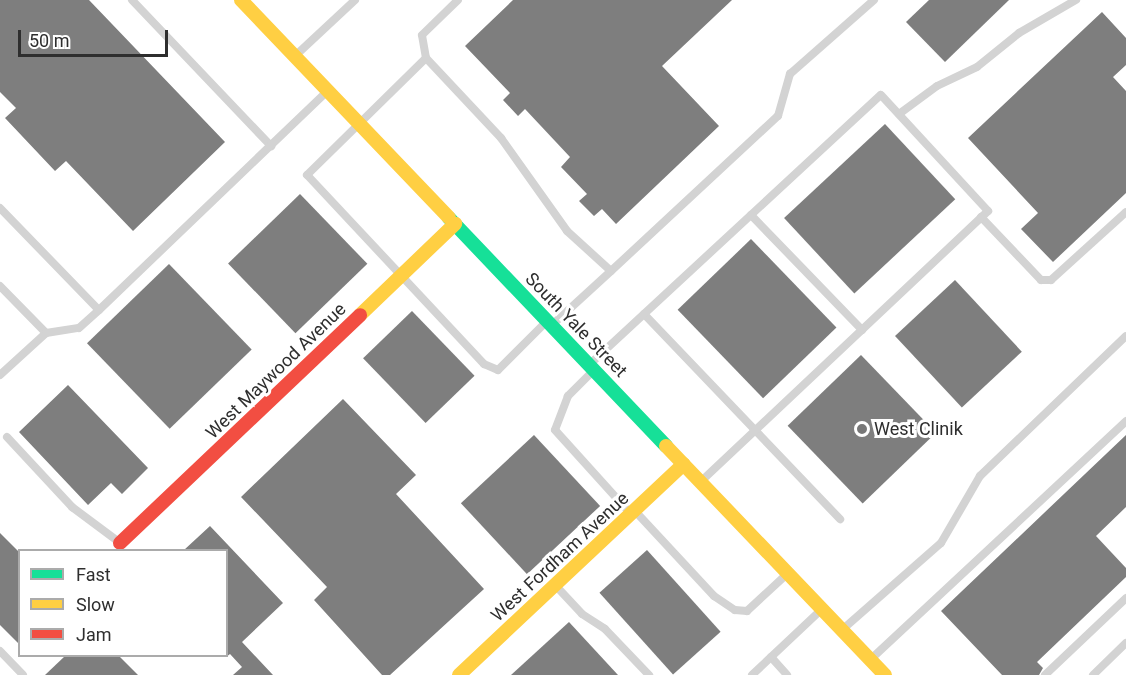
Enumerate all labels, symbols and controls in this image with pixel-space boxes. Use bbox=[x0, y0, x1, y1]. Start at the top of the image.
scale bar bbox=[21, 18, 171, 56]
text: 50 m bbox=[29, 30, 69, 51]
street label: South Yale Street bbox=[521, 268, 631, 382]
street label: West Maywood Avenue bbox=[201, 299, 351, 443]
place label: West Clinik bbox=[874, 418, 963, 440]
marker: West Clinik bbox=[855, 422, 869, 436]
street label: West Fordham Avenue bbox=[487, 488, 633, 626]
legend bbox=[18, 549, 228, 657]
text: Fast bbox=[76, 564, 111, 585]
text: Slow bbox=[76, 594, 115, 615]
text: Jam bbox=[76, 624, 112, 645]

